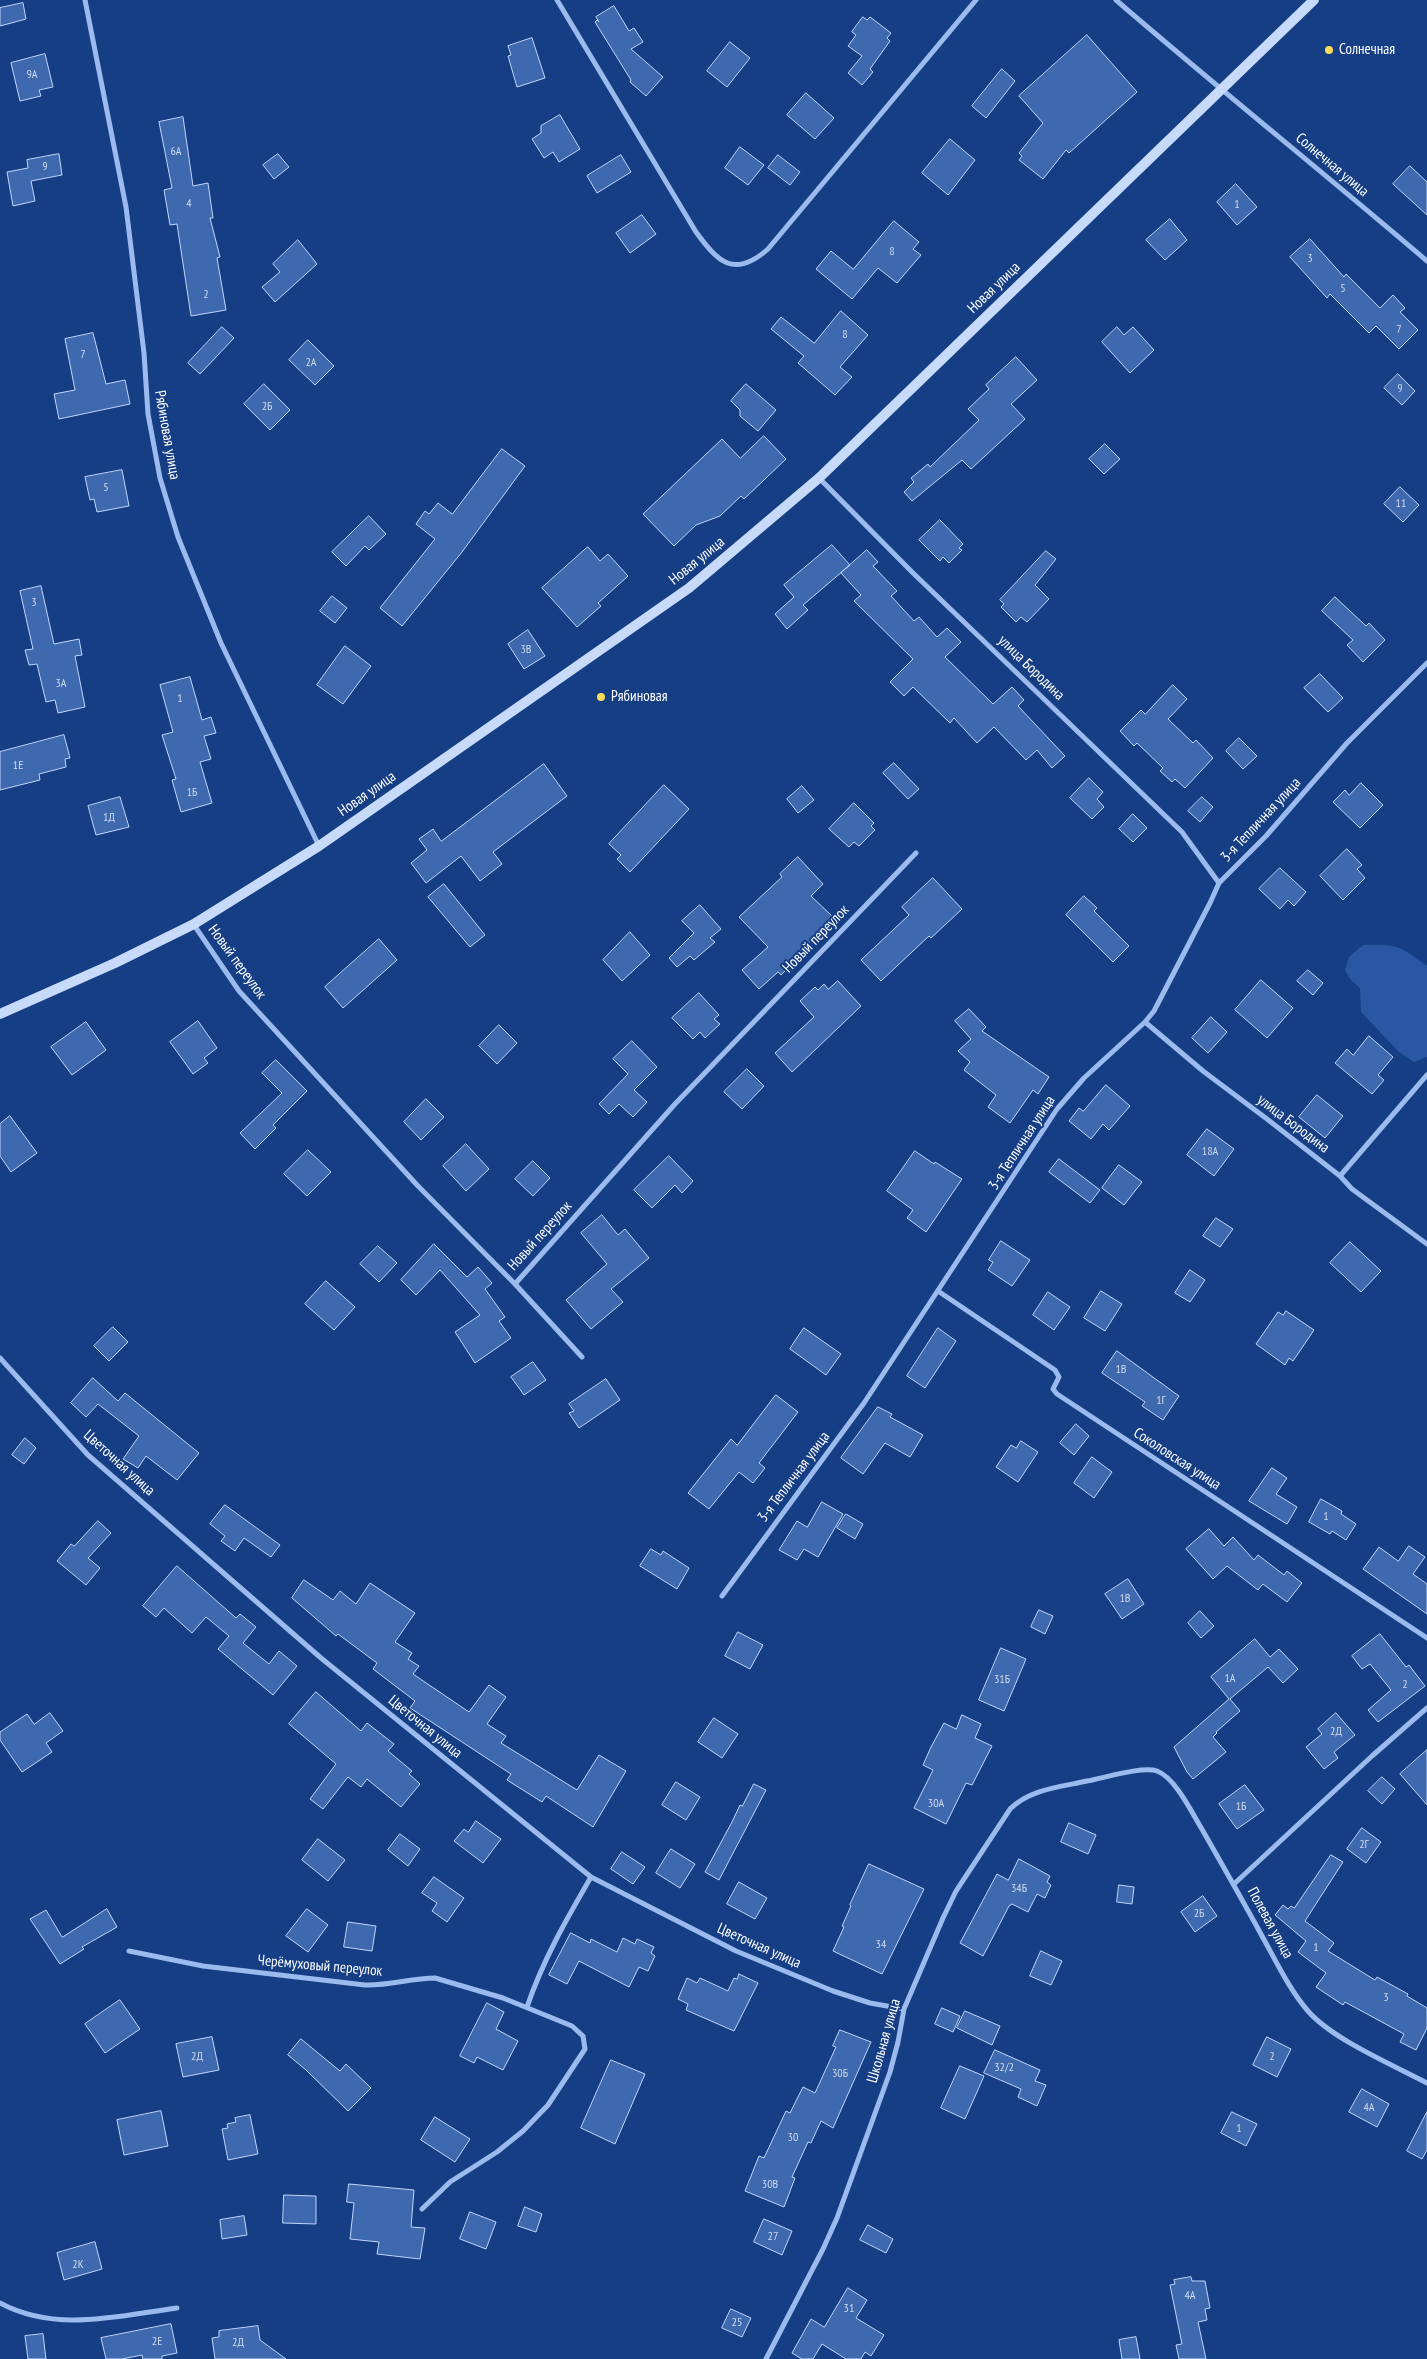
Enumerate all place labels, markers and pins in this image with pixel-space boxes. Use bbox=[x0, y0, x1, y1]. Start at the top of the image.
place label: Солнечная bbox=[1339, 41, 1395, 59]
marker: Солнечная bbox=[1323, 44, 1335, 56]
place label: Рябиновая bbox=[611, 688, 667, 706]
marker: Рябиновая bbox=[595, 691, 607, 703]

